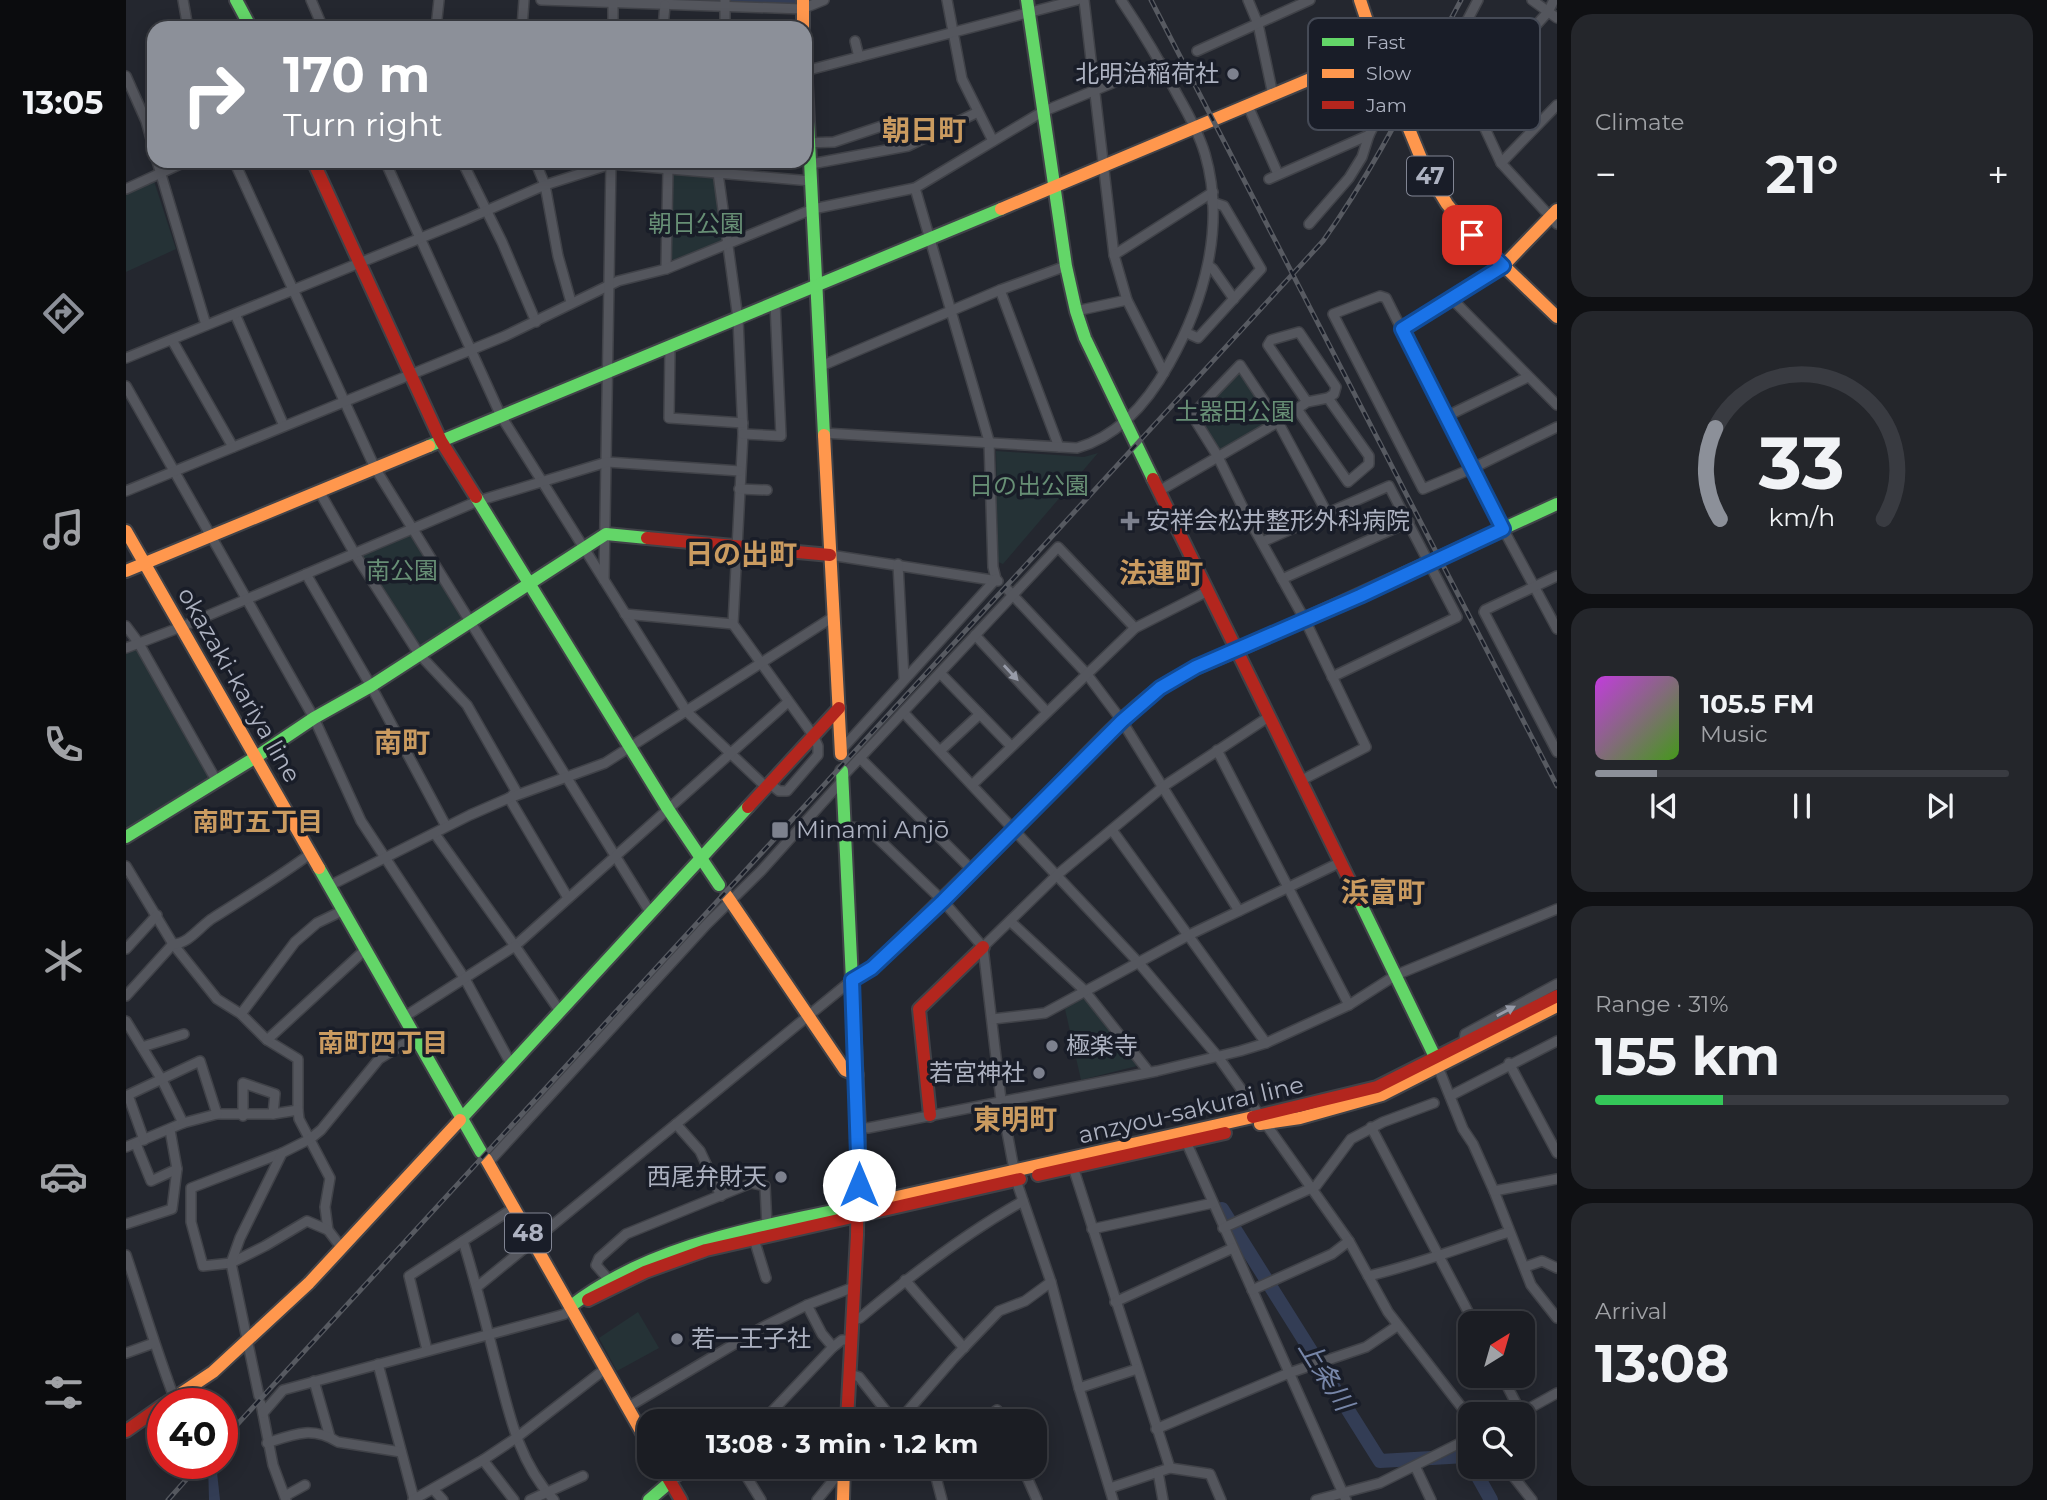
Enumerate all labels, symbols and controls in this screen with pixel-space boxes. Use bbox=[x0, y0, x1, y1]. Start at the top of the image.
legend bbox=[1308, 18, 1540, 130]
text: Fast bbox=[1366, 31, 1406, 54]
text: 170 m bbox=[283, 45, 430, 104]
icon: right bbox=[168, 49, 259, 140]
place label: 北明治稲荷社 bbox=[1075, 59, 1219, 88]
text: Slow bbox=[1366, 62, 1411, 85]
marker: 北明治稲荷社 bbox=[1225, 66, 1241, 82]
text: 13:05 bbox=[23, 83, 103, 122]
text: Jam bbox=[1365, 94, 1407, 117]
text: Turn right bbox=[283, 105, 443, 144]
text: Climate bbox=[1595, 108, 1684, 136]
district label: 朝日町 bbox=[882, 113, 966, 147]
text: 21° bbox=[1766, 143, 1838, 206]
text: − bbox=[1595, 151, 1617, 198]
text: + bbox=[1987, 151, 2009, 198]
road number: 47 bbox=[1407, 156, 1453, 196]
pin bbox=[1442, 205, 1502, 265]
park label: 朝日公園 bbox=[648, 209, 744, 238]
icon: arrive bbox=[1453, 216, 1491, 254]
icon: directions bbox=[39, 289, 88, 338]
park label: 土器田公園 bbox=[1175, 397, 1295, 426]
text: 33 bbox=[1758, 419, 1845, 507]
park label: 日の出公園 bbox=[969, 471, 1089, 500]
text: km/h bbox=[1769, 502, 1835, 532]
icon: music bbox=[39, 505, 88, 554]
place label: 安祥会松井整形外科病院 bbox=[1146, 506, 1410, 535]
marker: 安祥会松井整形外科病院 bbox=[1120, 511, 1140, 531]
district label: 日の出町 bbox=[685, 537, 797, 571]
park label: 南公園 bbox=[366, 556, 438, 585]
district label: 法連町 bbox=[1119, 556, 1203, 590]
street label: okazaki-kariya line bbox=[172, 582, 307, 787]
one-way arrow bbox=[1003, 664, 1019, 682]
text: 105.5 FM bbox=[1700, 688, 1814, 720]
icon: phone bbox=[39, 720, 88, 769]
text: Music bbox=[1700, 720, 1768, 748]
district label: 南町 bbox=[374, 725, 430, 759]
icon: previous bbox=[1645, 787, 1683, 825]
icon: pause bbox=[1783, 787, 1821, 825]
icon: next bbox=[1921, 787, 1959, 825]
district label: 南町五丁目 bbox=[193, 806, 323, 838]
place label: Minami Anjō bbox=[796, 815, 949, 844]
marker: Minami Anjō bbox=[770, 820, 790, 840]
district label: 浜富町 bbox=[1341, 875, 1425, 909]
icon: climate bbox=[39, 936, 88, 985]
text: Range · 31% bbox=[1595, 990, 1728, 1018]
one-way arrow bbox=[1496, 1006, 1516, 1017]
text: 155 km bbox=[1595, 1025, 1780, 1088]
district label: 南町四丁目 bbox=[318, 1027, 448, 1059]
place label: 極楽寺 bbox=[1066, 1031, 1138, 1060]
marker: 極楽寺 bbox=[1044, 1038, 1060, 1054]
place label: 若宮神社 bbox=[929, 1058, 1025, 1087]
marker: 若宮神社 bbox=[1031, 1065, 1047, 1081]
street label: anzyou-sakurai line bbox=[1075, 1069, 1306, 1150]
district label: 東明町 bbox=[973, 1102, 1057, 1136]
position arrow bbox=[822, 1148, 896, 1222]
icon: car bbox=[39, 1152, 88, 1201]
place label: 西尾弁財天 bbox=[647, 1162, 767, 1191]
marker: 西尾弁財天 bbox=[773, 1169, 789, 1185]
road number: 48 bbox=[505, 1214, 551, 1252]
text: Arrival bbox=[1595, 1297, 1668, 1325]
north arrow bbox=[1458, 1311, 1535, 1388]
map controls bbox=[1458, 1311, 1535, 1479]
place label: 若一王子社 bbox=[691, 1324, 811, 1353]
marker: 若一王子社 bbox=[669, 1331, 685, 1347]
text: 13:08 bbox=[1595, 1332, 1729, 1395]
water label: 上条川 bbox=[1292, 1333, 1362, 1419]
icon: filters bbox=[39, 1368, 88, 1417]
speed limit sign: 40 bbox=[147, 1388, 238, 1479]
button: search bbox=[1458, 1402, 1535, 1479]
text: 13:08 · 3 min · 1.2 km bbox=[706, 1428, 978, 1460]

